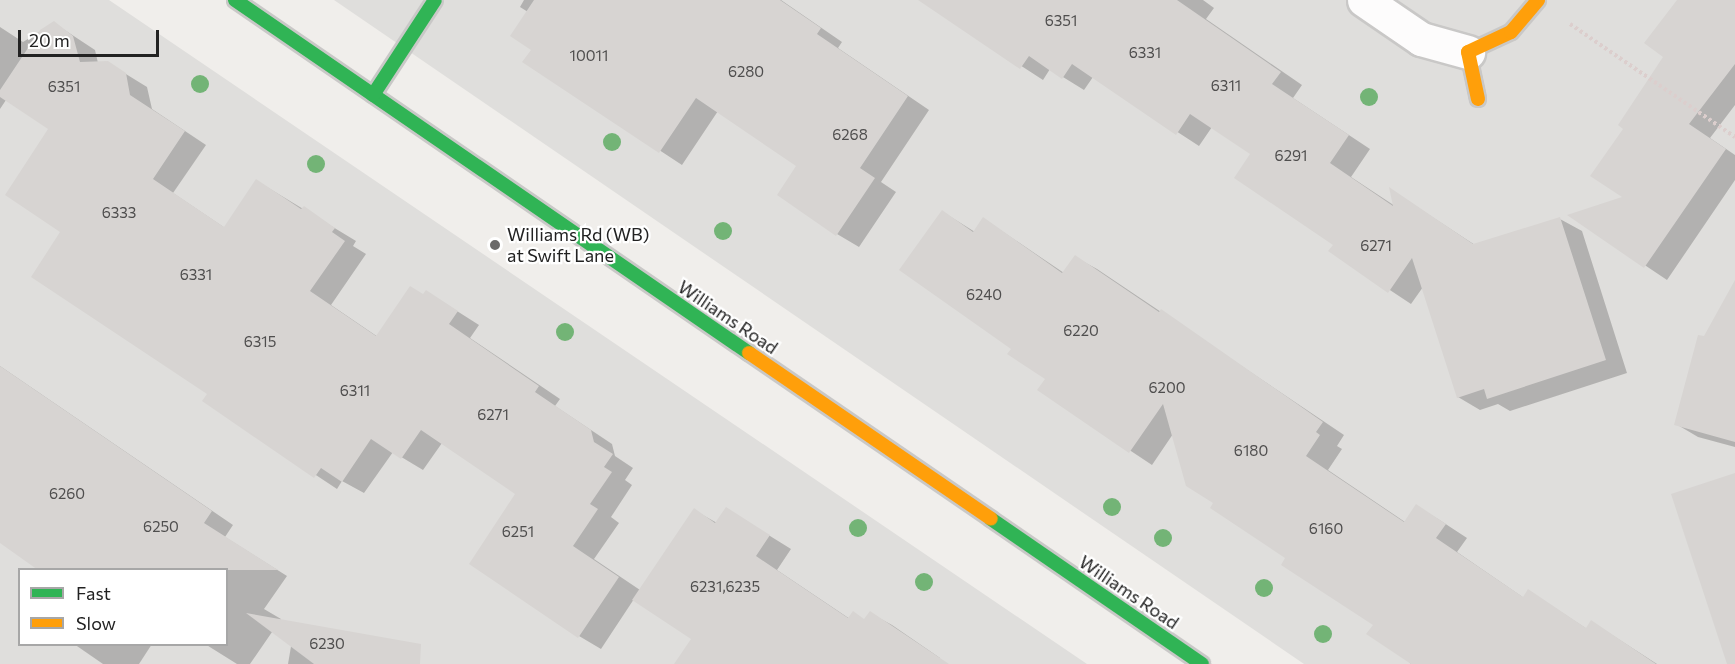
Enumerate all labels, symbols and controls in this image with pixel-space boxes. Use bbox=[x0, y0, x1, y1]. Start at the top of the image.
house number: 6351 bbox=[1045, 12, 1077, 30]
scale bar bbox=[21, 18, 162, 56]
text: 20 m bbox=[29, 29, 70, 51]
house number: 6331 bbox=[1129, 44, 1161, 62]
house number: 10011 bbox=[570, 47, 608, 65]
house number: 6280 bbox=[728, 63, 764, 81]
house number: 6311 bbox=[1211, 77, 1241, 95]
house number: 6351 bbox=[48, 78, 80, 96]
house number: 6268 bbox=[832, 126, 868, 144]
house number: 6291 bbox=[1275, 147, 1307, 165]
house number: 6333 bbox=[102, 204, 136, 222]
place label: Williams Rd (WB) at Swift Lane bbox=[507, 224, 649, 266]
house number: 6271 bbox=[1360, 237, 1392, 255]
marker: Williams Rd (WB) at Swift Lane bbox=[488, 238, 502, 252]
house number: 6331 bbox=[180, 266, 212, 284]
street label: Williams Road bbox=[674, 276, 782, 358]
house number: 6240 bbox=[966, 286, 1002, 304]
house number: 6220 bbox=[1063, 322, 1099, 340]
house number: 6315 bbox=[244, 333, 276, 351]
house number: 6200 bbox=[1149, 379, 1185, 397]
house number: 6311 bbox=[340, 382, 370, 400]
house number: 6271 bbox=[477, 406, 509, 424]
house number: 6180 bbox=[1234, 442, 1268, 460]
house number: 6260 bbox=[49, 485, 85, 503]
house number: 6250 bbox=[143, 518, 179, 536]
house number: 6160 bbox=[1309, 520, 1343, 538]
house number: 6251 bbox=[502, 523, 534, 541]
street label: Williams Road bbox=[1075, 551, 1183, 633]
legend bbox=[18, 568, 228, 646]
house number: 6231,6235 bbox=[690, 578, 760, 596]
text: Fast bbox=[76, 582, 111, 604]
text: Slow bbox=[76, 612, 116, 634]
house number: 6230 bbox=[309, 635, 345, 653]

